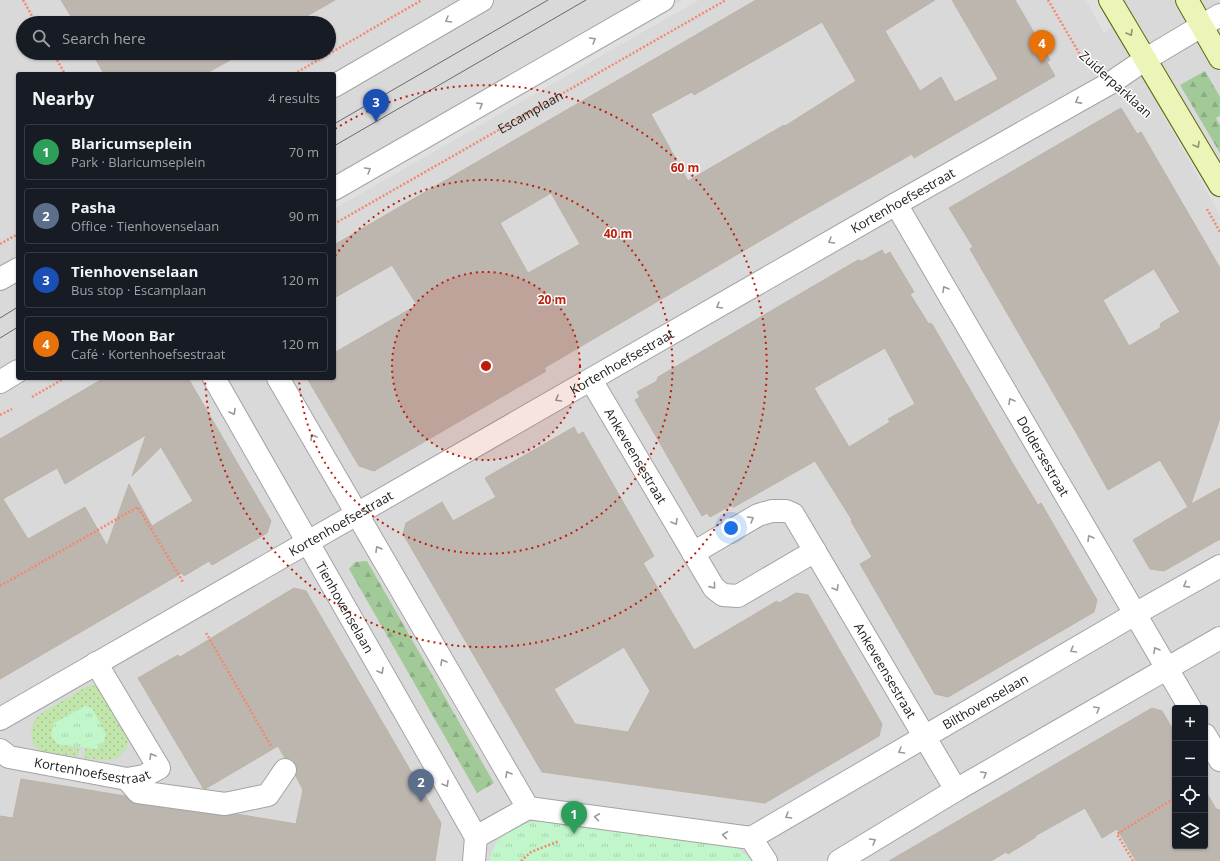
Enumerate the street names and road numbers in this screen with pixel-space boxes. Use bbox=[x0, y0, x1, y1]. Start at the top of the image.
street label: Zuiderparklaan bbox=[1076, 46, 1156, 122]
street label: Escamplaan bbox=[494, 86, 566, 138]
street label: Kortenhoefsestraat bbox=[847, 163, 958, 237]
street label: Kortenhoefsestraat bbox=[566, 324, 677, 399]
street label: Ankeveensestraat bbox=[600, 405, 671, 507]
street label: Doldersestraat bbox=[1013, 413, 1074, 500]
street label: Kortenhoefsestraat bbox=[285, 486, 396, 560]
street label: Tienhovenselaan bbox=[312, 558, 378, 656]
street label: Ankeveensestraat bbox=[850, 619, 921, 722]
street label: Bilthovenselaan bbox=[939, 669, 1031, 734]
street label: Kortenhoefsestraat bbox=[33, 753, 154, 788]

